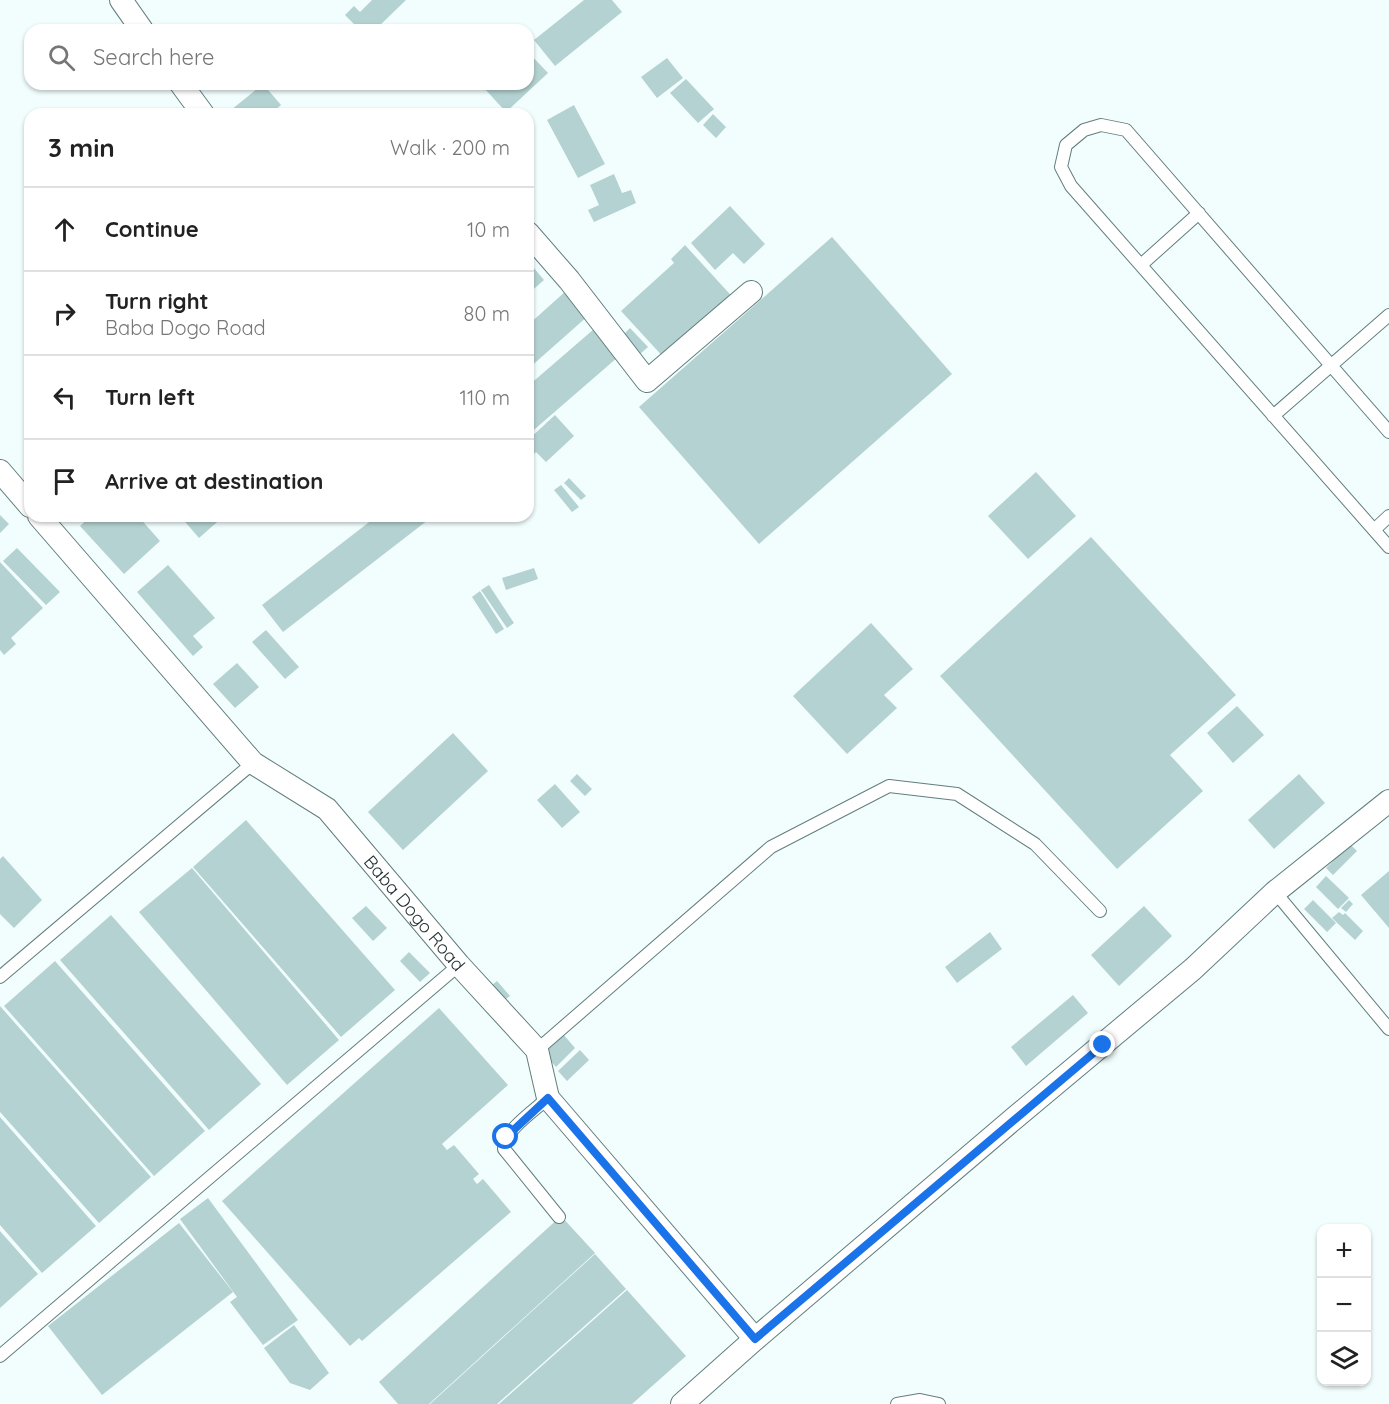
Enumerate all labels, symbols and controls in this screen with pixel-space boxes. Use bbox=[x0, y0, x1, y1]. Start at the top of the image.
search box bbox=[24, 24, 534, 90]
icon: search bbox=[45, 41, 78, 74]
text: Search here bbox=[93, 43, 214, 71]
text: 3 min bbox=[48, 131, 115, 164]
text: Walk · 200 m bbox=[390, 135, 510, 160]
icon: ahead bbox=[48, 213, 81, 246]
text: Continue bbox=[105, 215, 199, 243]
text: 10 m bbox=[467, 217, 510, 242]
text: Turn right bbox=[105, 287, 209, 315]
icon: right bbox=[48, 297, 81, 330]
text: 80 m bbox=[464, 301, 510, 326]
text: Baba Dogo Road bbox=[105, 315, 266, 340]
icon: left bbox=[48, 381, 81, 414]
text: Turn left bbox=[105, 383, 195, 411]
text: 110 m bbox=[460, 385, 510, 410]
icon: arrive bbox=[48, 465, 81, 498]
text: Arrive at destination bbox=[105, 467, 323, 495]
street label: Baba Dogo Road bbox=[359, 850, 470, 976]
route end bbox=[1089, 1031, 1115, 1057]
route start bbox=[492, 1123, 518, 1149]
map controls bbox=[1317, 1224, 1371, 1386]
button: + bbox=[1317, 1224, 1371, 1278]
button: − bbox=[1317, 1278, 1371, 1332]
button: layers bbox=[1317, 1332, 1371, 1386]

